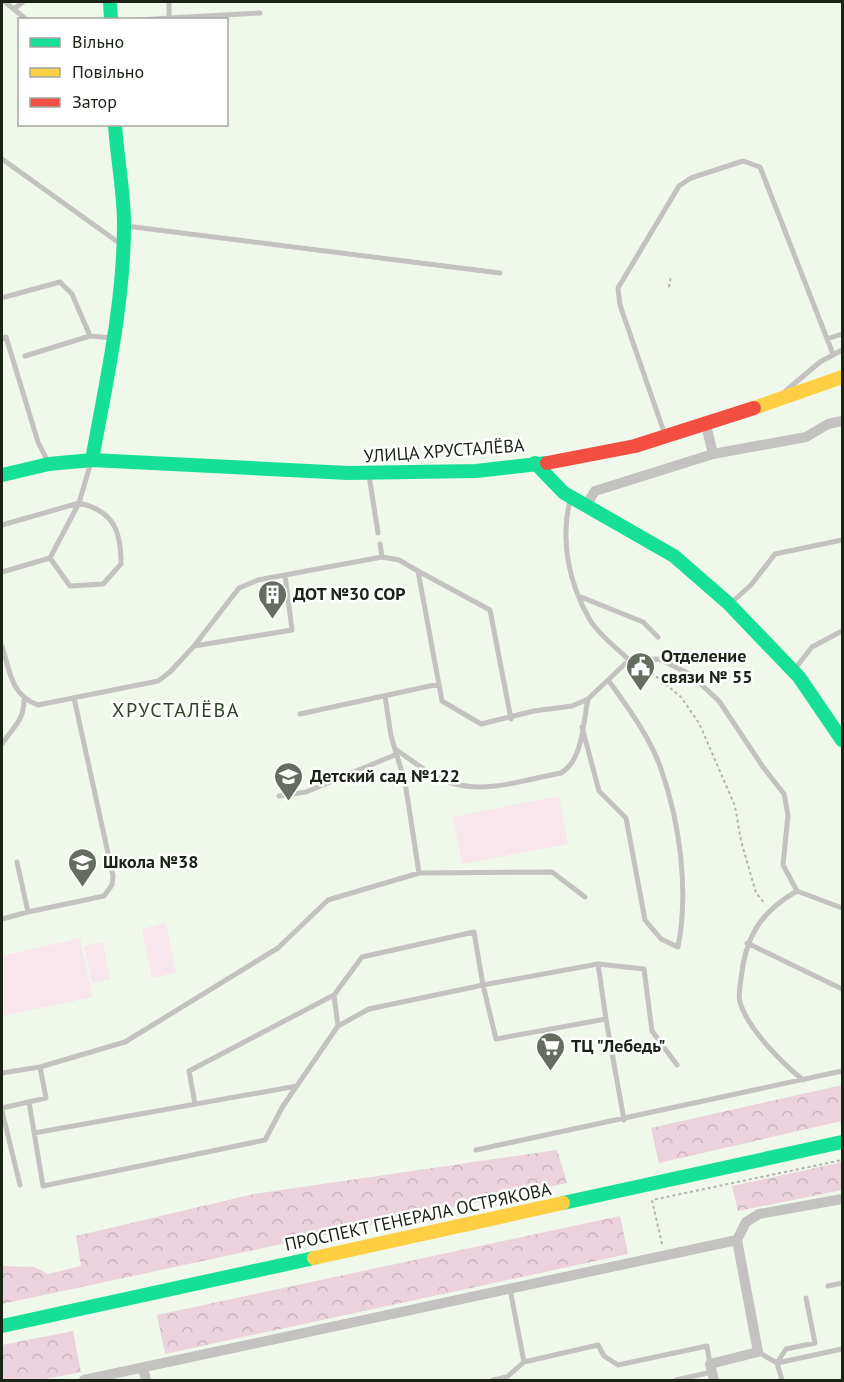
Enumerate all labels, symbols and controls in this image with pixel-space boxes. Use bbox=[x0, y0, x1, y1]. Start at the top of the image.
legend bbox=[18, 18, 228, 126]
text: Вільно bbox=[72, 30, 124, 53]
text: Повільно bbox=[72, 60, 144, 83]
text: Затор bbox=[72, 90, 117, 113]
street label: УЛИЦА ХРУСТАЛЁВА bbox=[363, 433, 525, 468]
building icon: ДОТ №30 СОР bbox=[256, 578, 288, 620]
place label: ДОТ №30 СОР bbox=[293, 582, 406, 605]
place label: Отделение связи № 55 bbox=[661, 644, 753, 688]
public building icon: Отделение связи № 55 bbox=[624, 650, 656, 692]
district label: ХРУСТАЛЁВА bbox=[112, 697, 240, 723]
school or university icon: Детский сад №122 bbox=[273, 760, 305, 802]
place label: Детский сад №122 bbox=[310, 764, 460, 787]
school or university icon: Школа №38 bbox=[66, 846, 98, 888]
place label: Школа №38 bbox=[103, 850, 198, 873]
supermarket icon: ТЦ "Лебедь" bbox=[534, 1030, 566, 1072]
place label: ТЦ "Лебедь" bbox=[571, 1034, 666, 1057]
street label: ПРОСПЕКТ ГЕНЕРАЛА ОСТРЯКОВА bbox=[283, 1177, 554, 1256]

